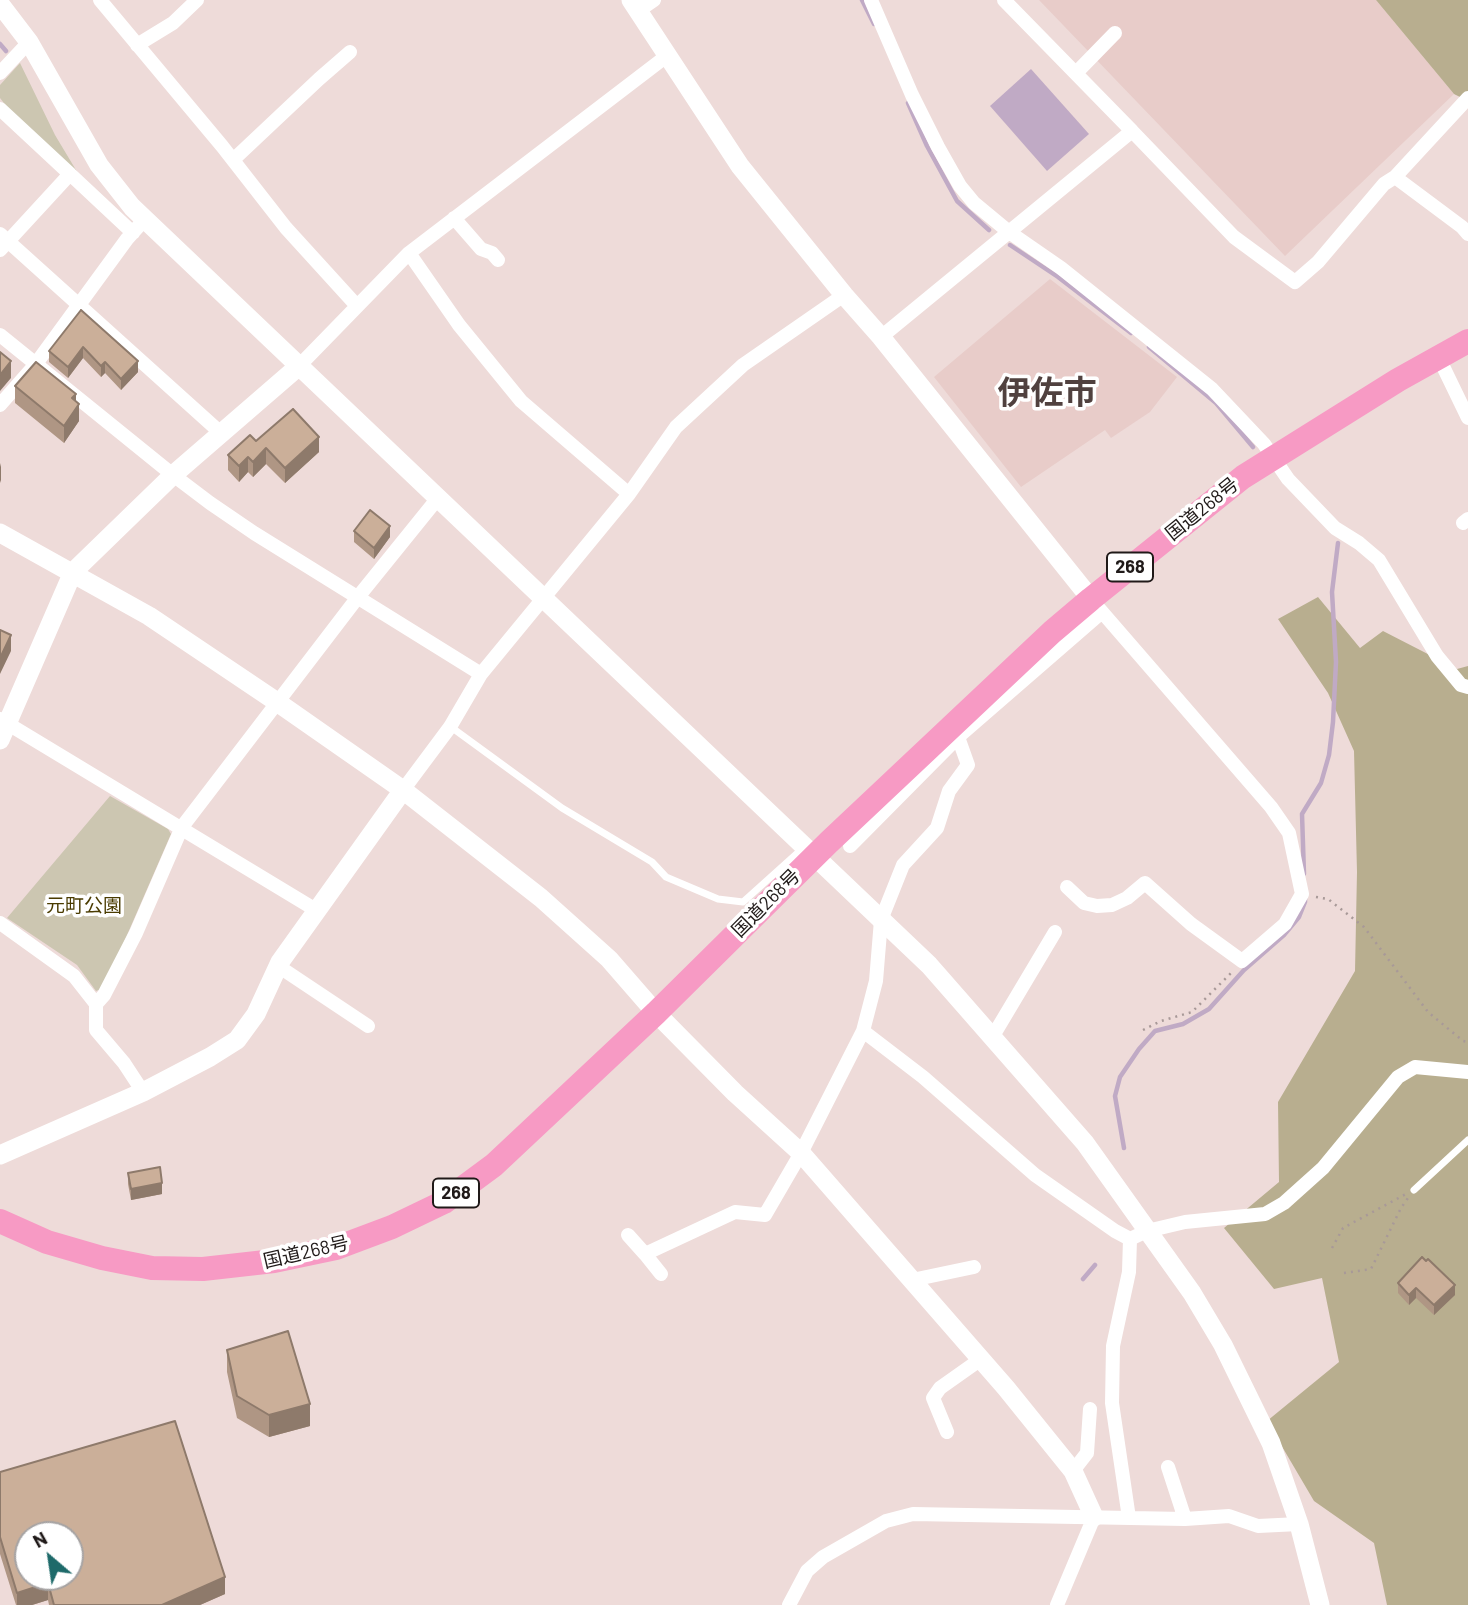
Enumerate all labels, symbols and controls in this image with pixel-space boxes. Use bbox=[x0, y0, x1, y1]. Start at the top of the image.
district label: 伊佐市 bbox=[998, 373, 1096, 413]
street label: 国道268号 bbox=[1161, 473, 1243, 545]
road number: 268 bbox=[1107, 552, 1153, 582]
street label: 国道268号 bbox=[727, 864, 805, 942]
park label: 元町公園 bbox=[46, 895, 122, 917]
road number: 268 bbox=[433, 1178, 479, 1208]
street label: 国道268号 bbox=[261, 1231, 351, 1273]
north arrow bbox=[14, 1521, 84, 1591]
text: N bbox=[28, 1526, 51, 1552]

